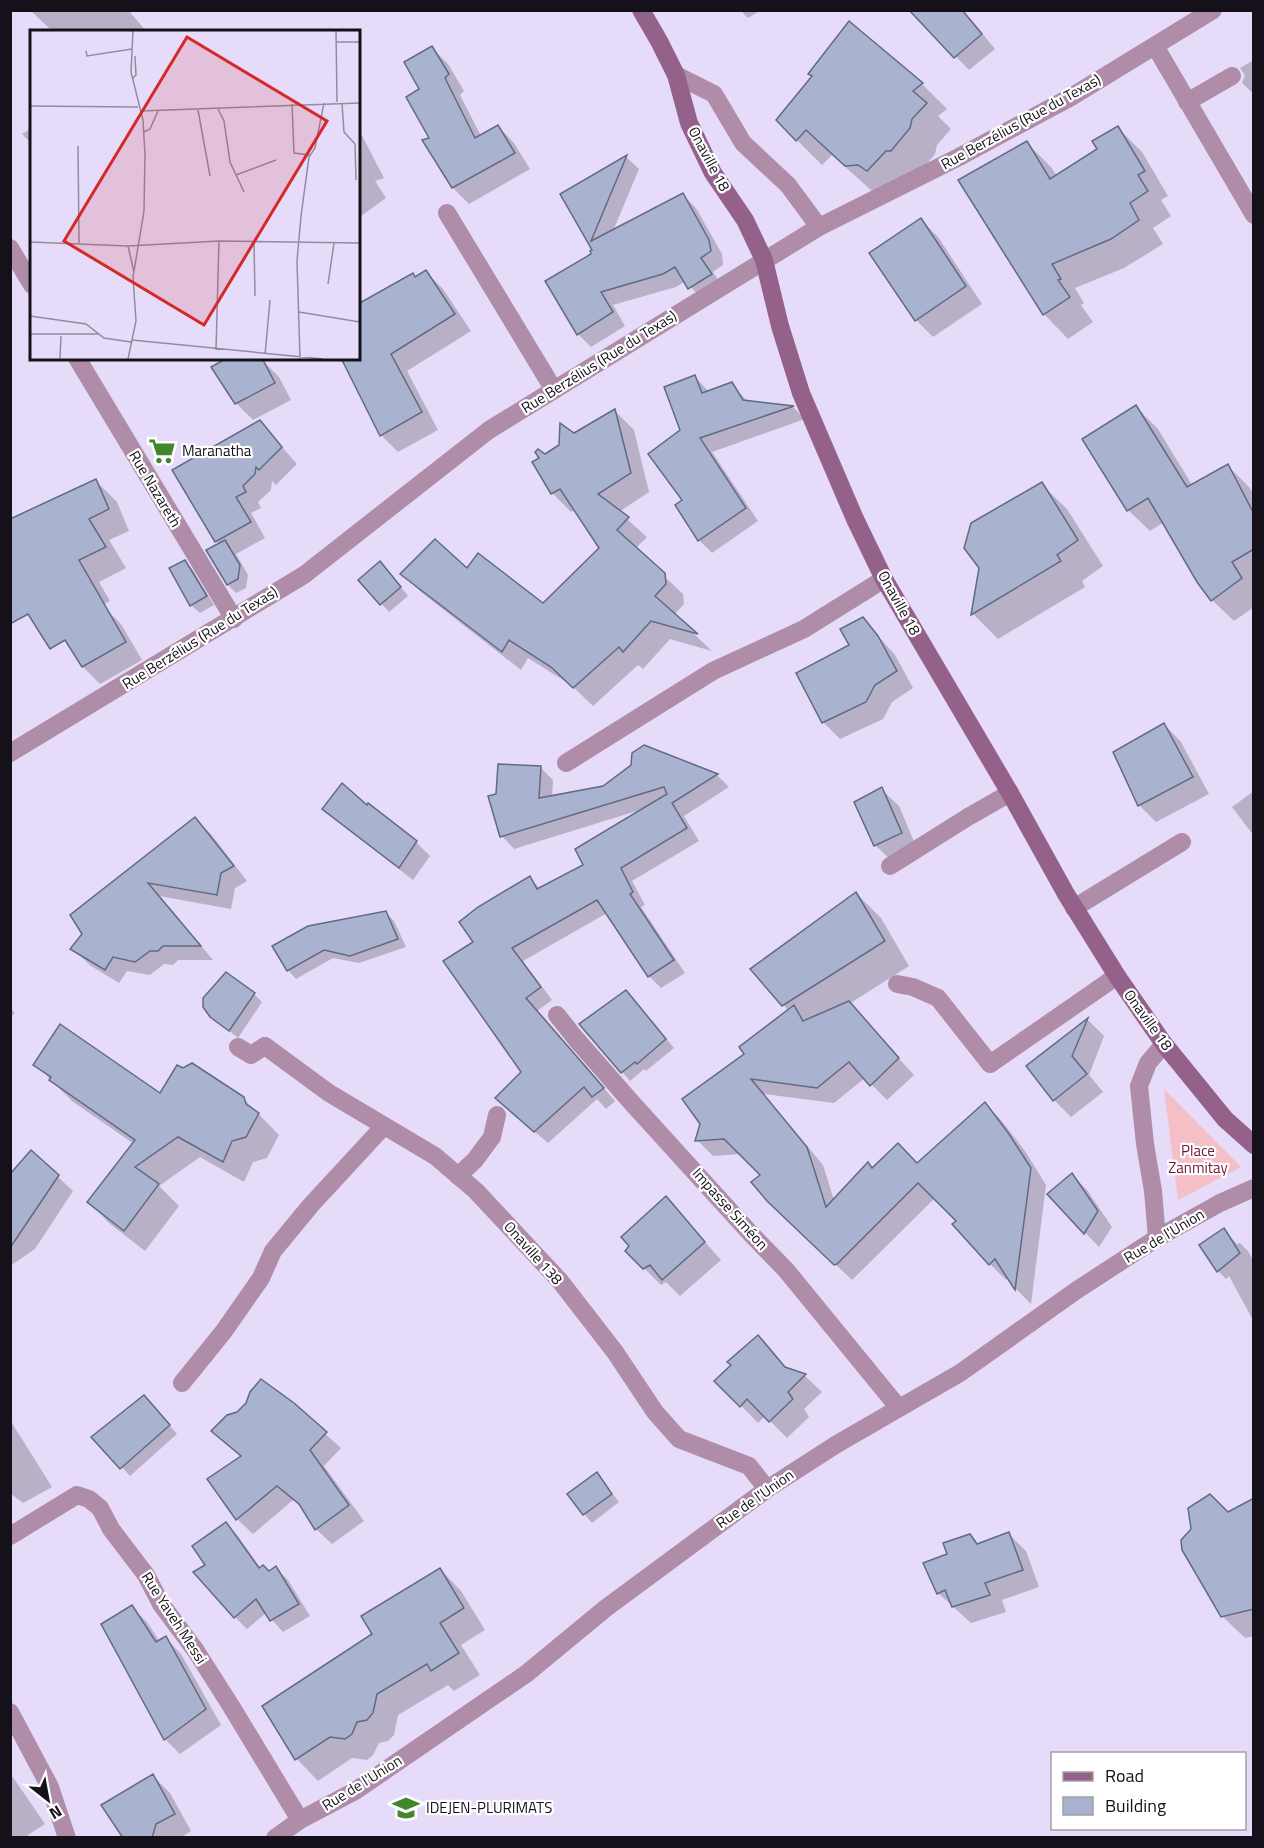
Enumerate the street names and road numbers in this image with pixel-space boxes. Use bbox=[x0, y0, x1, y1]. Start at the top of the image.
street label: Rue Berzélius (Rue du Texas) bbox=[937, 68, 1105, 175]
street label: Onaville 18 bbox=[683, 122, 736, 195]
street label: Rue Berzélius (Rue du Texas) bbox=[516, 304, 681, 419]
street label: Rue Nazareth bbox=[123, 446, 187, 531]
street label: Onaville 18 bbox=[872, 566, 927, 639]
street label: Rue Berzélius (Rue du Texas) bbox=[117, 580, 282, 695]
street label: Onaville 18 bbox=[1118, 984, 1178, 1055]
street label: Impasse Siméon bbox=[687, 1162, 774, 1255]
street label: Rue de l'Union bbox=[1119, 1202, 1208, 1269]
street label: Onaville 138 bbox=[498, 1216, 568, 1290]
street label: Rue de l'Union bbox=[711, 1463, 798, 1534]
street label: Rue Yaveh Messi bbox=[136, 1567, 213, 1668]
street label: Rue de l'Union bbox=[317, 1749, 406, 1816]

